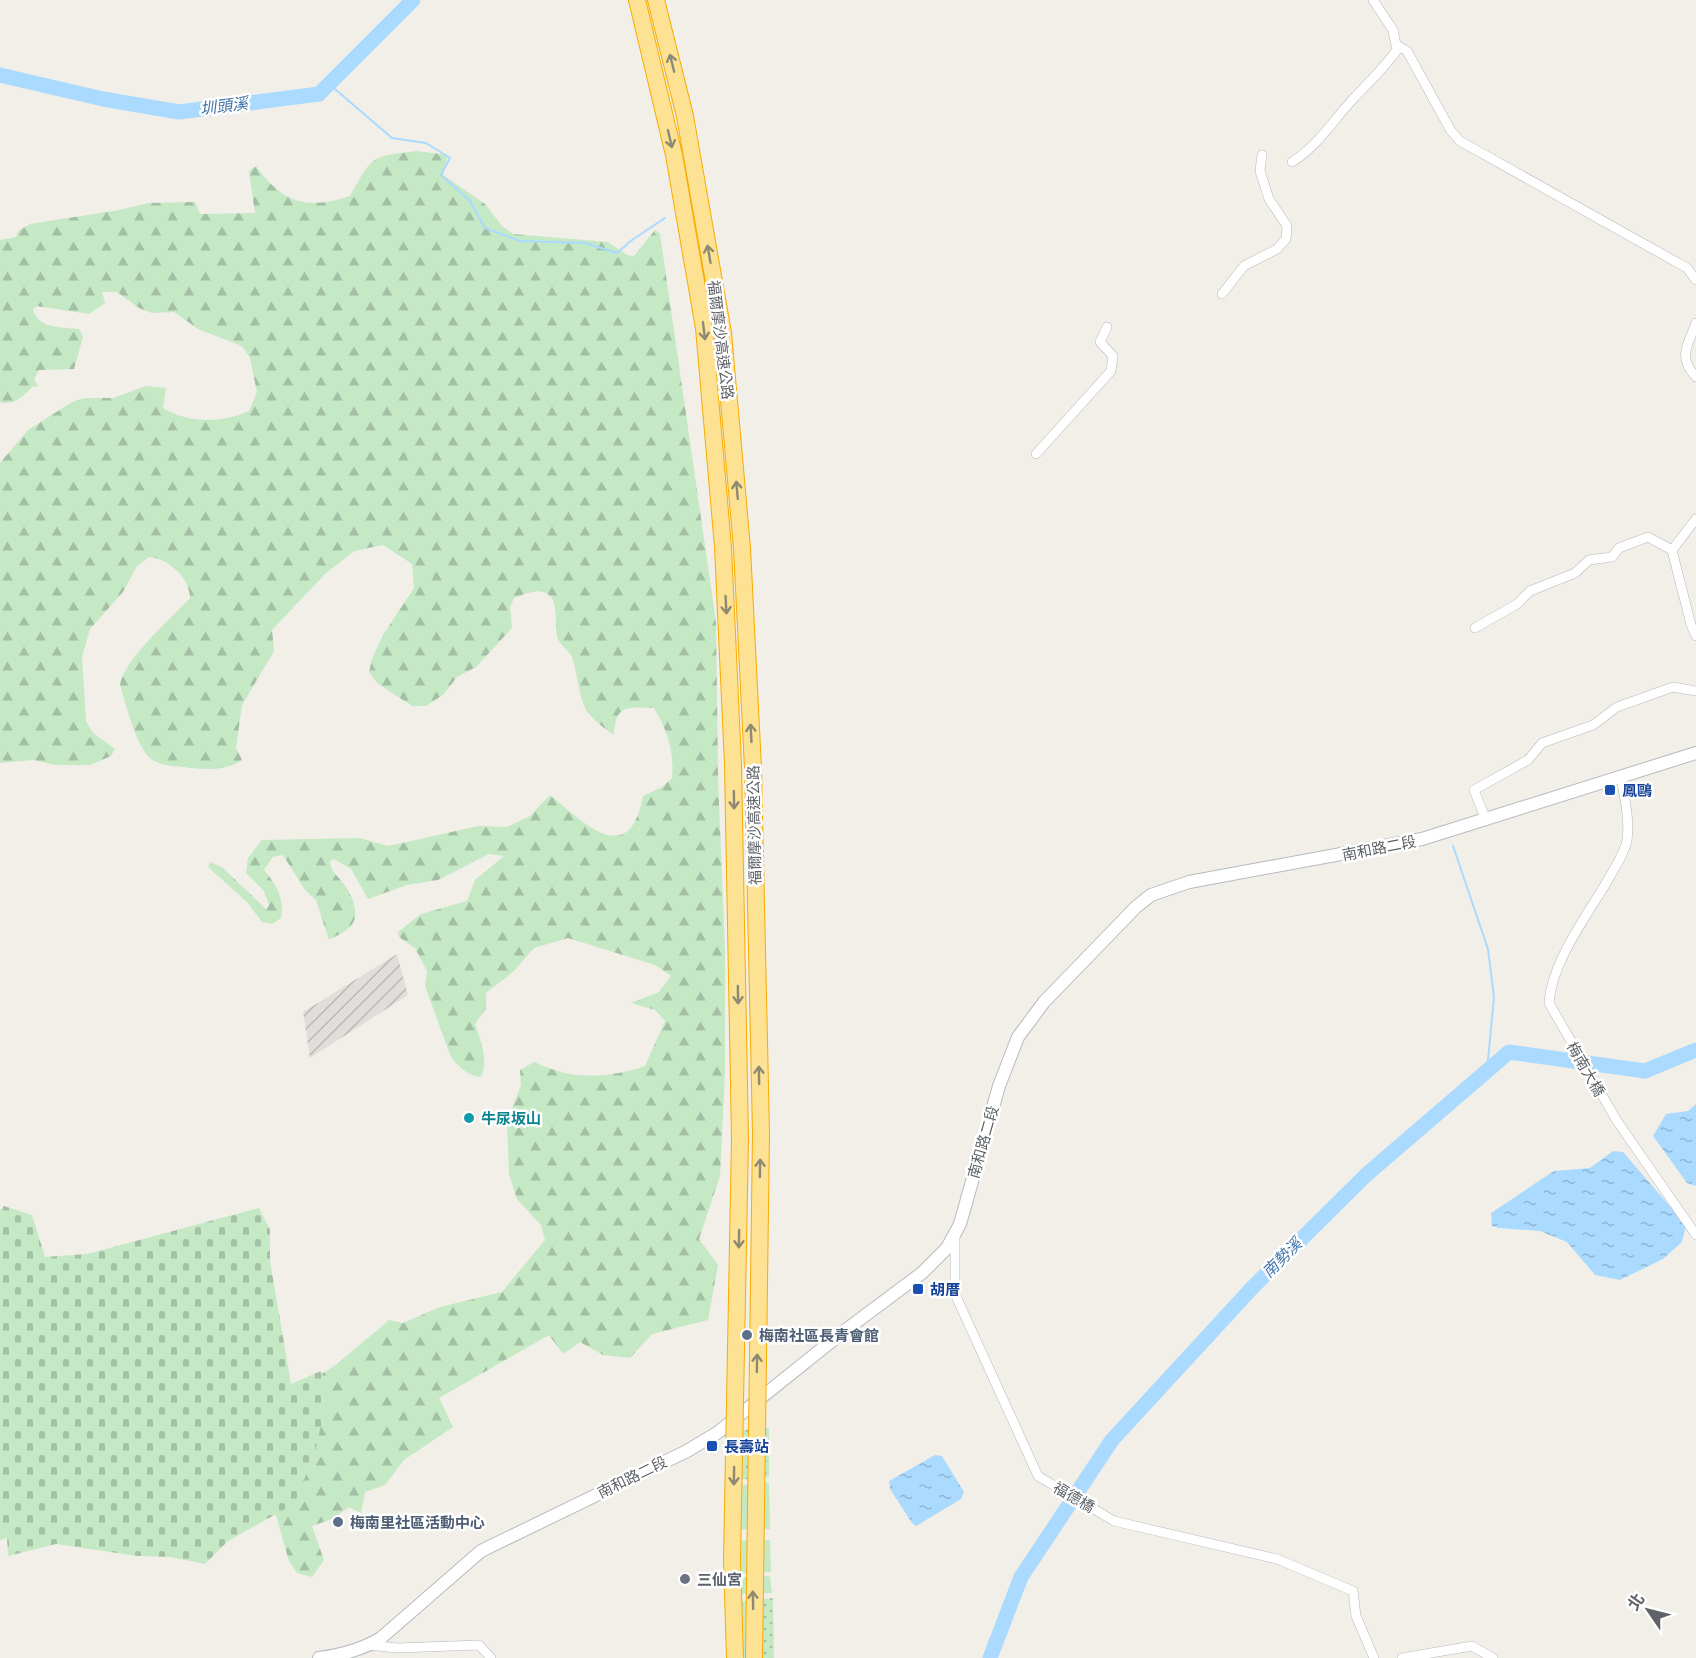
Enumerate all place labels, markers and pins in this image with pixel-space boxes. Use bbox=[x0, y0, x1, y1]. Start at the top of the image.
place label: 鳳鷗 bbox=[1622, 782, 1652, 799]
marker: 鳳鷗 bbox=[1603, 783, 1617, 797]
place label: 牛尿坂山 bbox=[481, 1110, 541, 1127]
marker: 牛尿坂山 bbox=[462, 1111, 476, 1125]
place label: 胡厝 bbox=[930, 1281, 960, 1298]
marker: 胡厝 bbox=[911, 1282, 925, 1296]
place label: 梅南社區長青會館 bbox=[759, 1327, 879, 1344]
marker: 梅南社區長青會館 bbox=[740, 1328, 754, 1342]
place label: 長壽站 bbox=[724, 1438, 769, 1455]
marker: 長壽站 bbox=[705, 1439, 719, 1453]
place label: 梅南里社區活動中心 bbox=[350, 1514, 485, 1531]
marker: 梅南里社區活動中心 bbox=[331, 1515, 345, 1529]
place label: 三仙宮 bbox=[697, 1571, 742, 1588]
marker: 三仙宮 bbox=[678, 1572, 692, 1586]

